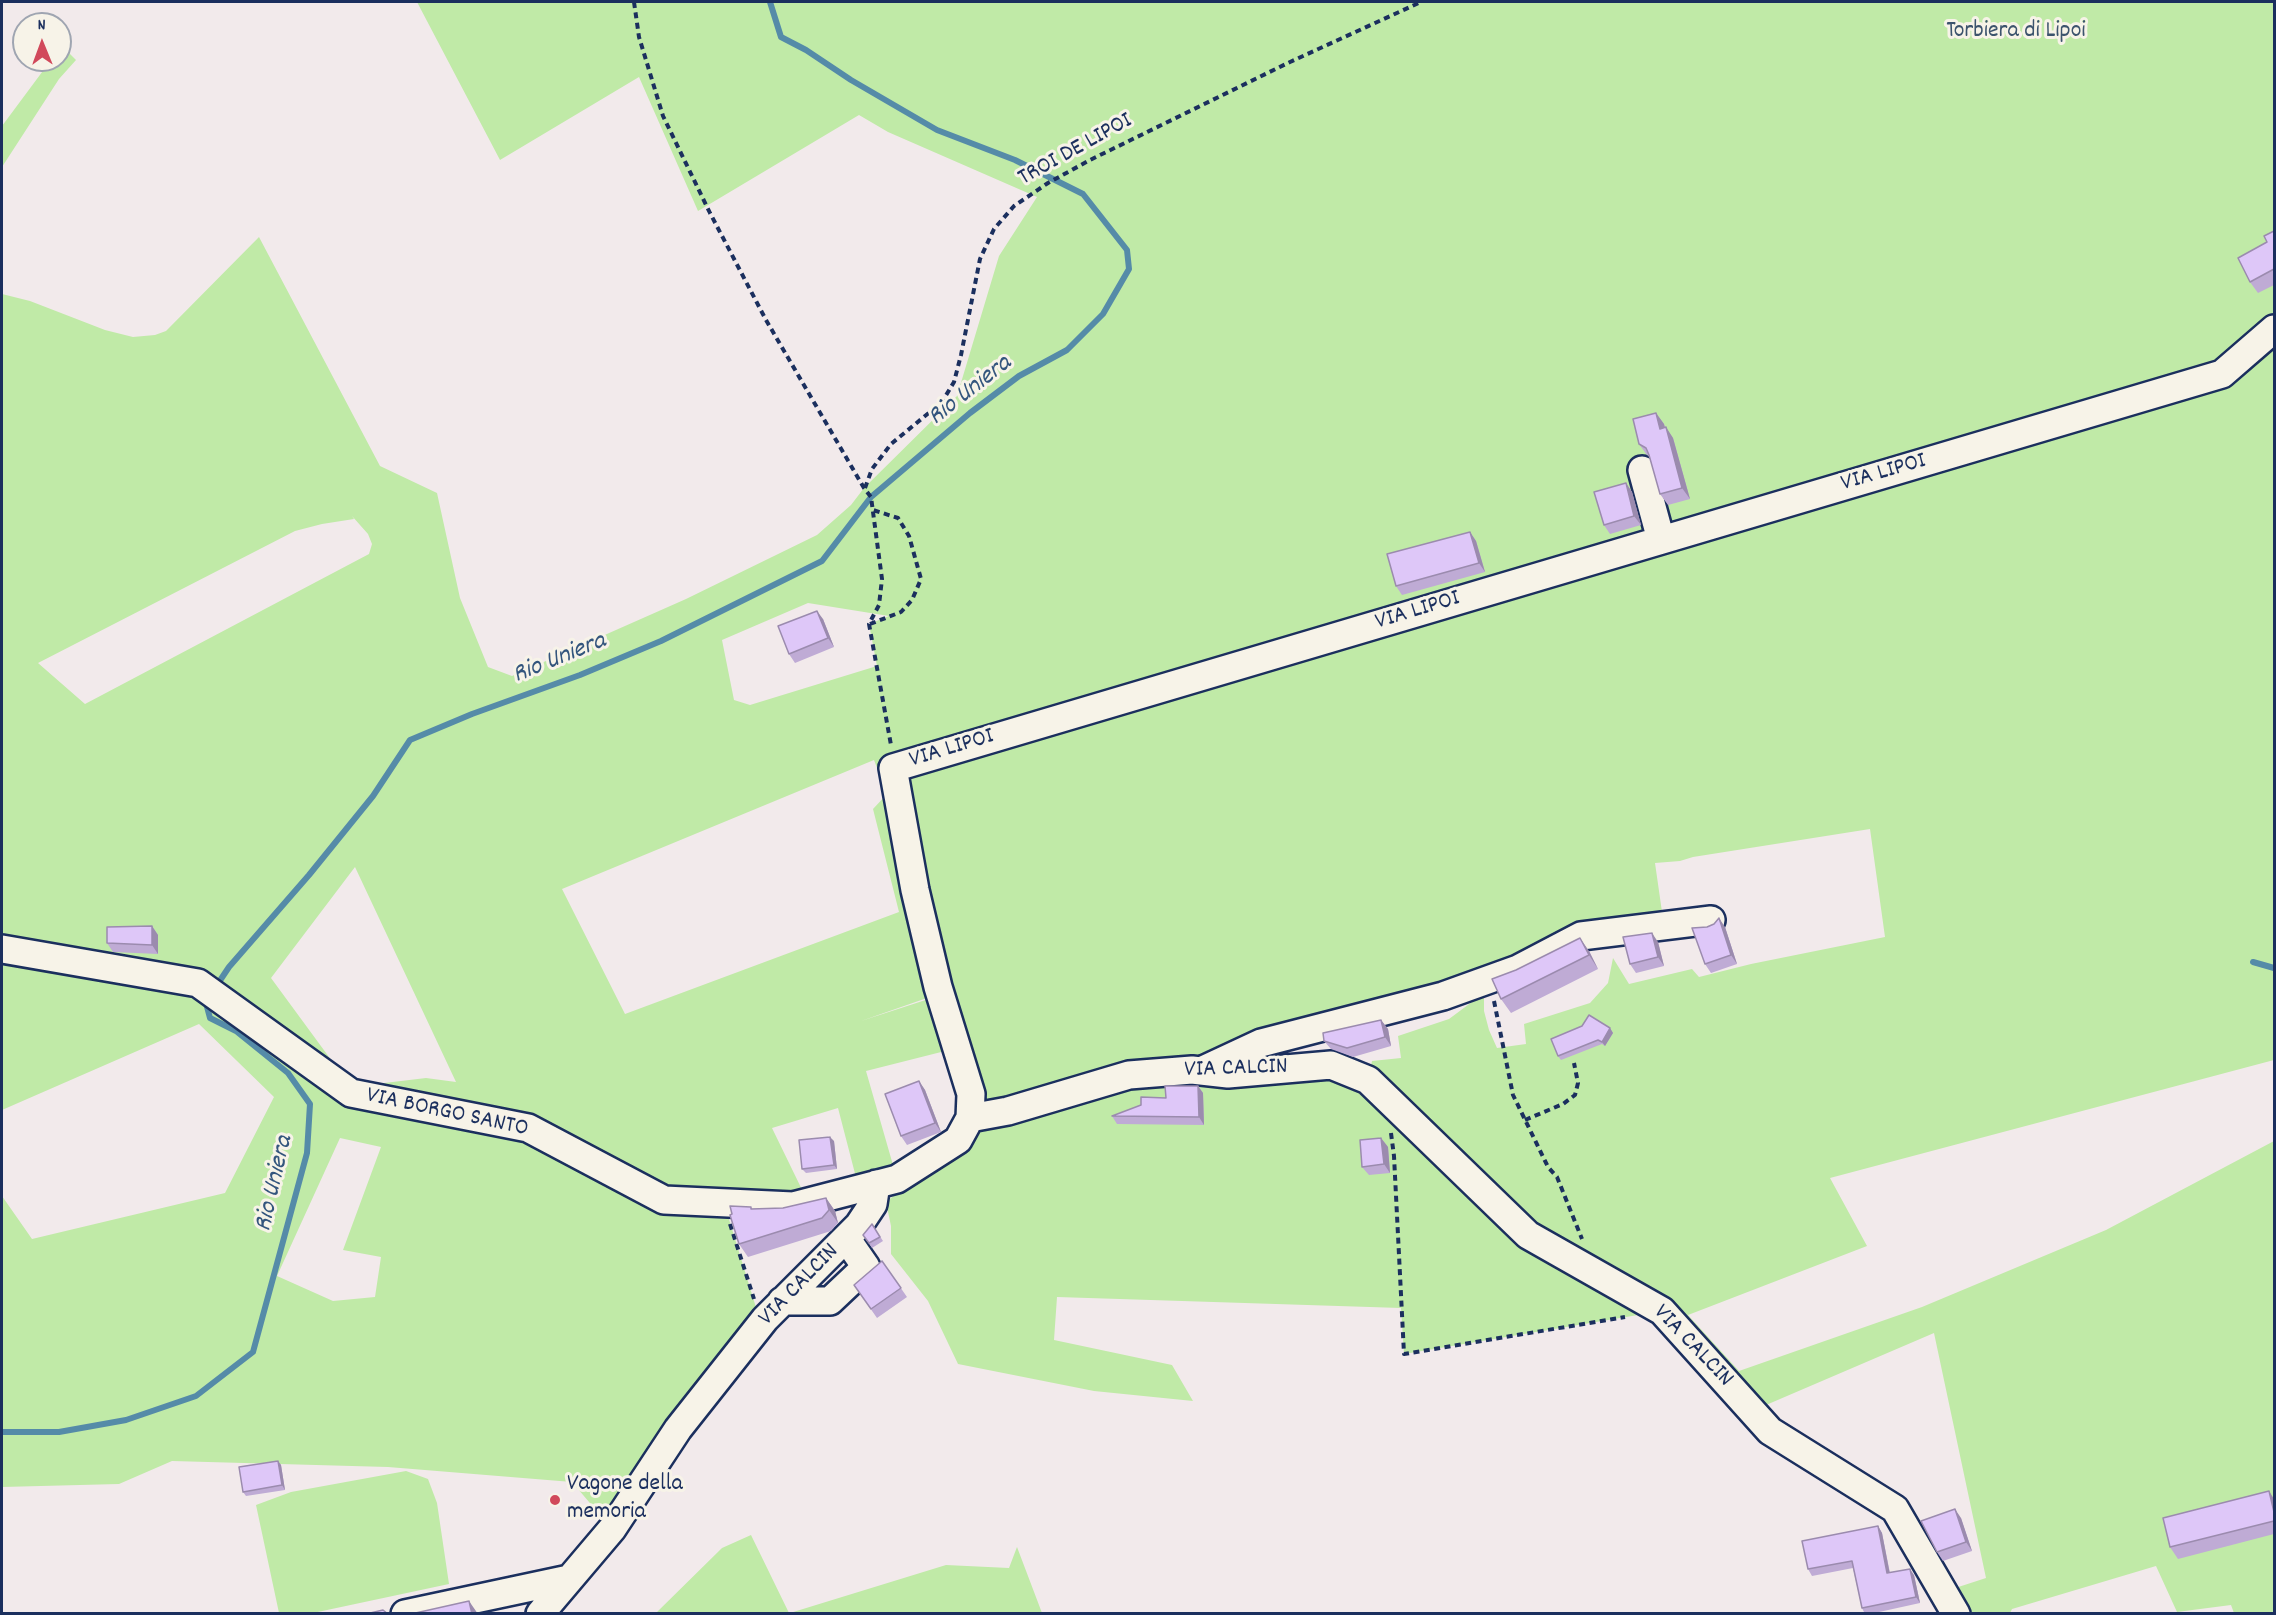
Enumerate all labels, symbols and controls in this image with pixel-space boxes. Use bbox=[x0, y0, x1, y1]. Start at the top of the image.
north arrow bbox=[12, 12, 72, 72]
text: N bbox=[38, 14, 46, 37]
park label: Torbiera di Lipoi bbox=[1946, 19, 2086, 47]
street label: TROI DE LIPOI bbox=[1014, 108, 1138, 194]
water label: Rio Uniera bbox=[923, 350, 1019, 434]
street label: VIA LIPOI bbox=[1838, 448, 1930, 500]
street label: VIA LIPOI bbox=[1372, 586, 1464, 638]
water label: Rio Uniera bbox=[509, 627, 611, 693]
street label: VIA LIPOI bbox=[906, 724, 998, 776]
street label: VIA CALCIN bbox=[1184, 1054, 1288, 1086]
street label: VIA BORGO SANTO bbox=[363, 1083, 531, 1145]
water label: Rio Uniera bbox=[250, 1133, 302, 1235]
street label: VIA CALCIN bbox=[754, 1239, 846, 1333]
street label: VIA CALCIN bbox=[1646, 1300, 1738, 1394]
place label: Vagone della memoria bbox=[567, 1472, 683, 1528]
marker: Vagone della memoria bbox=[548, 1493, 562, 1507]

